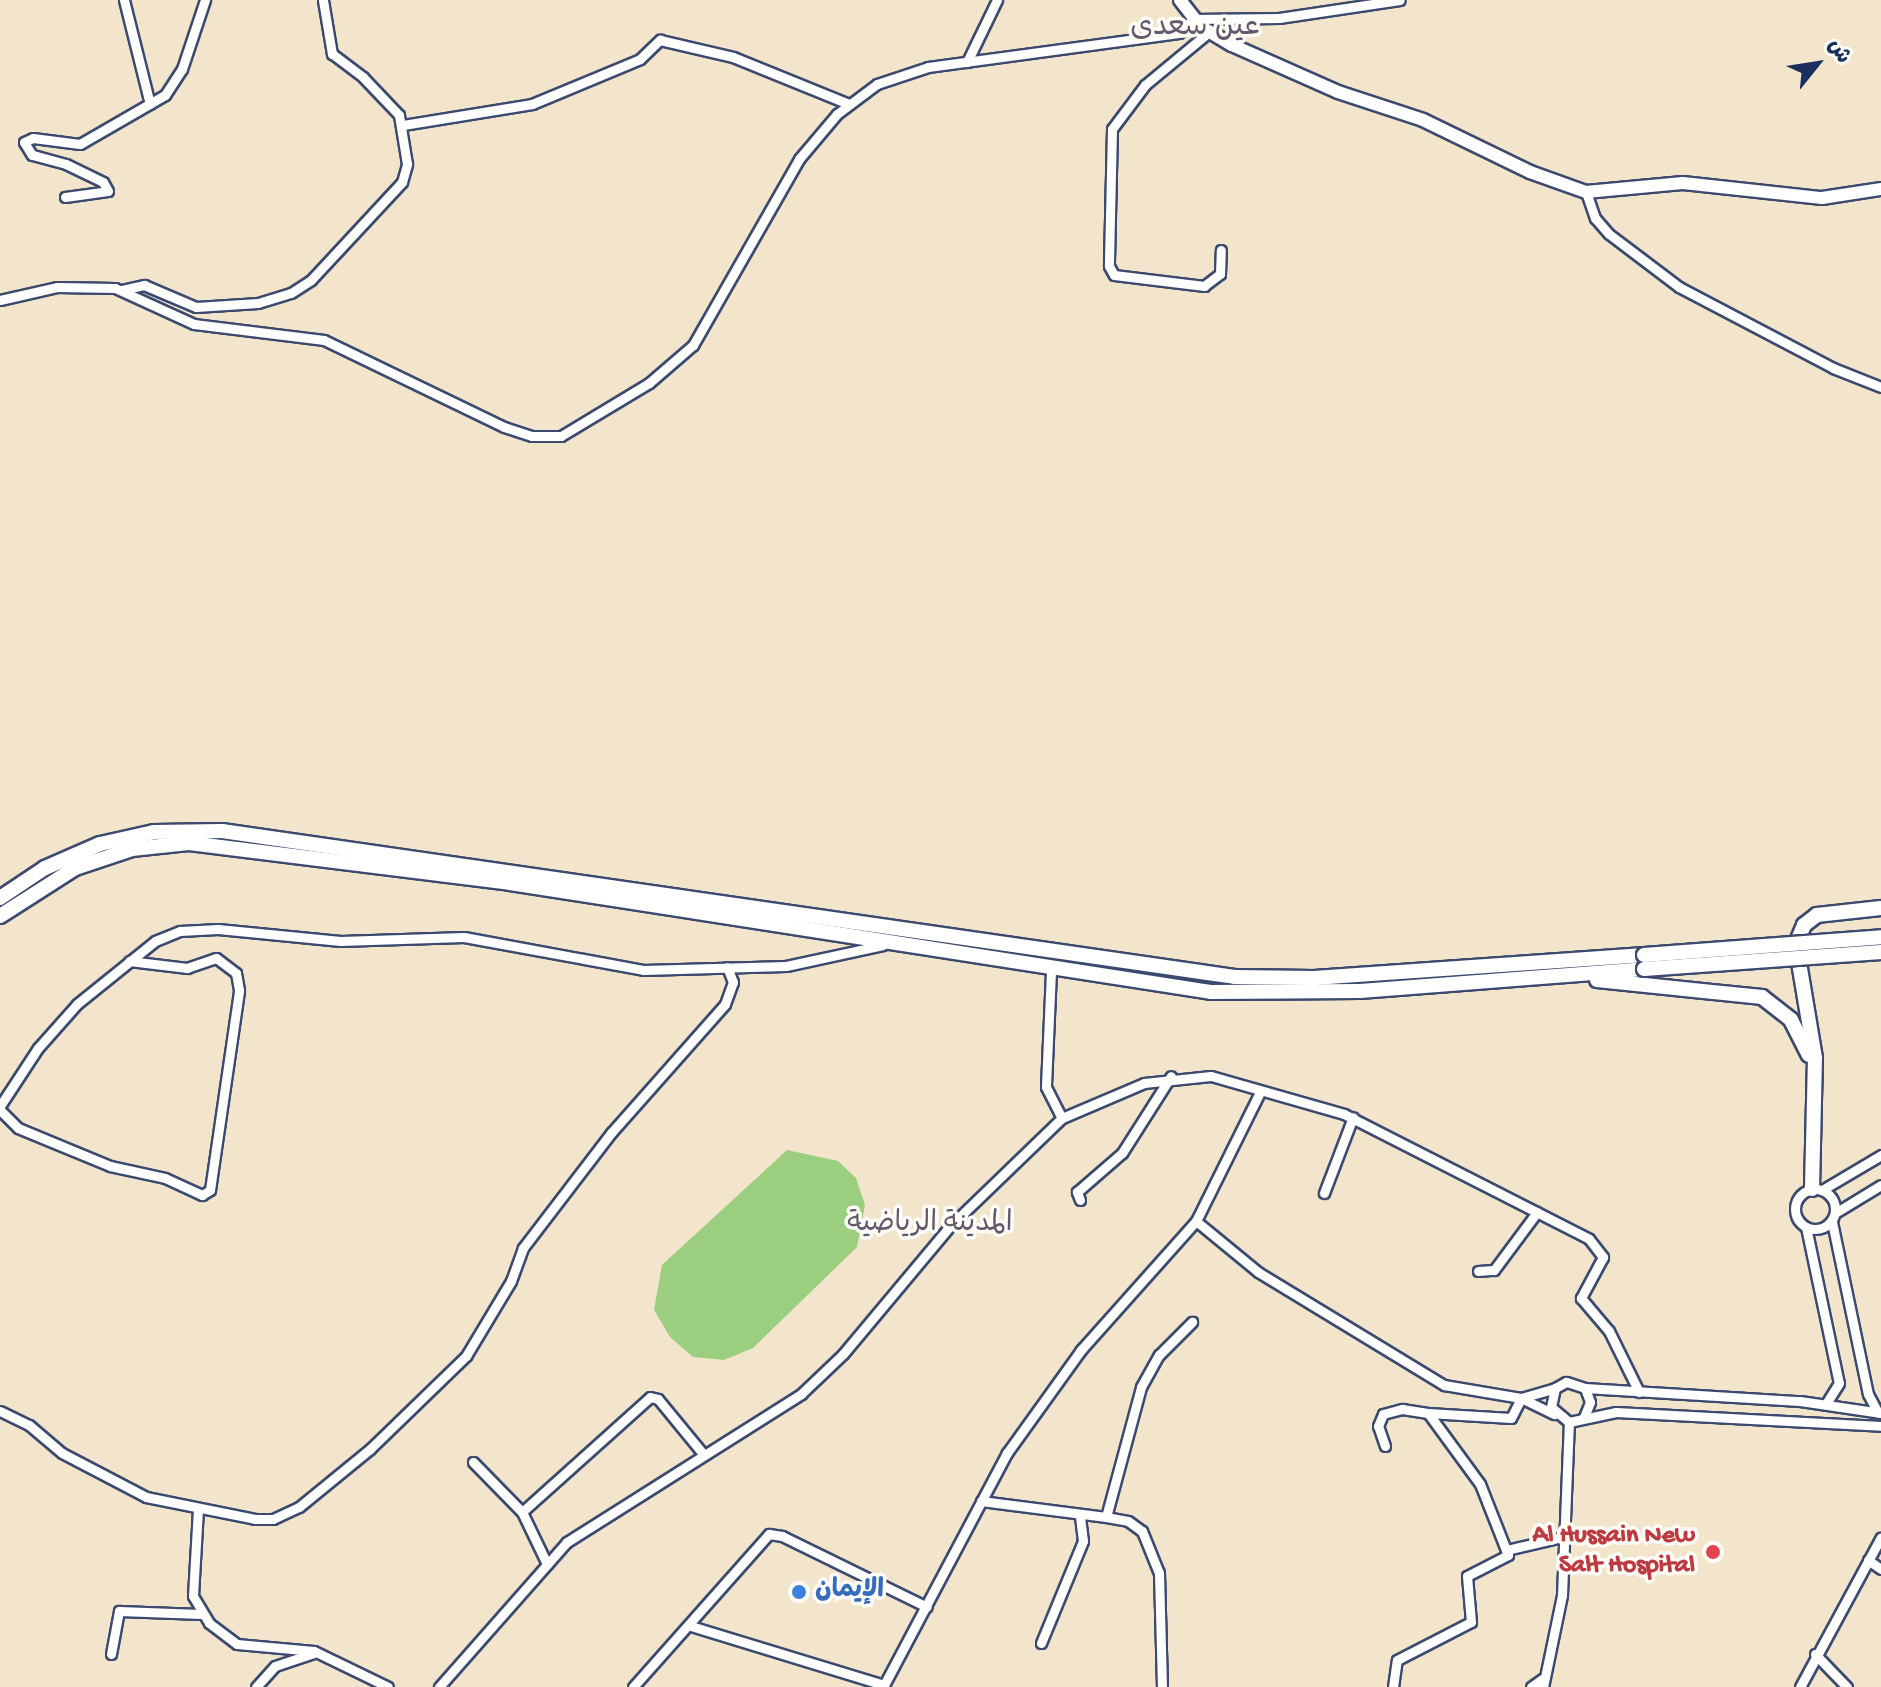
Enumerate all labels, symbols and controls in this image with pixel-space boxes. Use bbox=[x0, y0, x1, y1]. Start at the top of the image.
district label: عين سعدى bbox=[1130, 11, 1260, 47]
north arrow bbox=[1777, 24, 1857, 104]
text: ش bbox=[1820, 35, 1855, 69]
district label: المدينة الرياضية bbox=[847, 1208, 1013, 1242]
place label: Al Hussain New Salt Hospital bbox=[1532, 1521, 1695, 1582]
marker: Al Hussain New Salt Hospital bbox=[1702, 1541, 1724, 1563]
place label: الإيمان bbox=[815, 1576, 884, 1608]
marker: الإيمان bbox=[790, 1583, 808, 1601]

